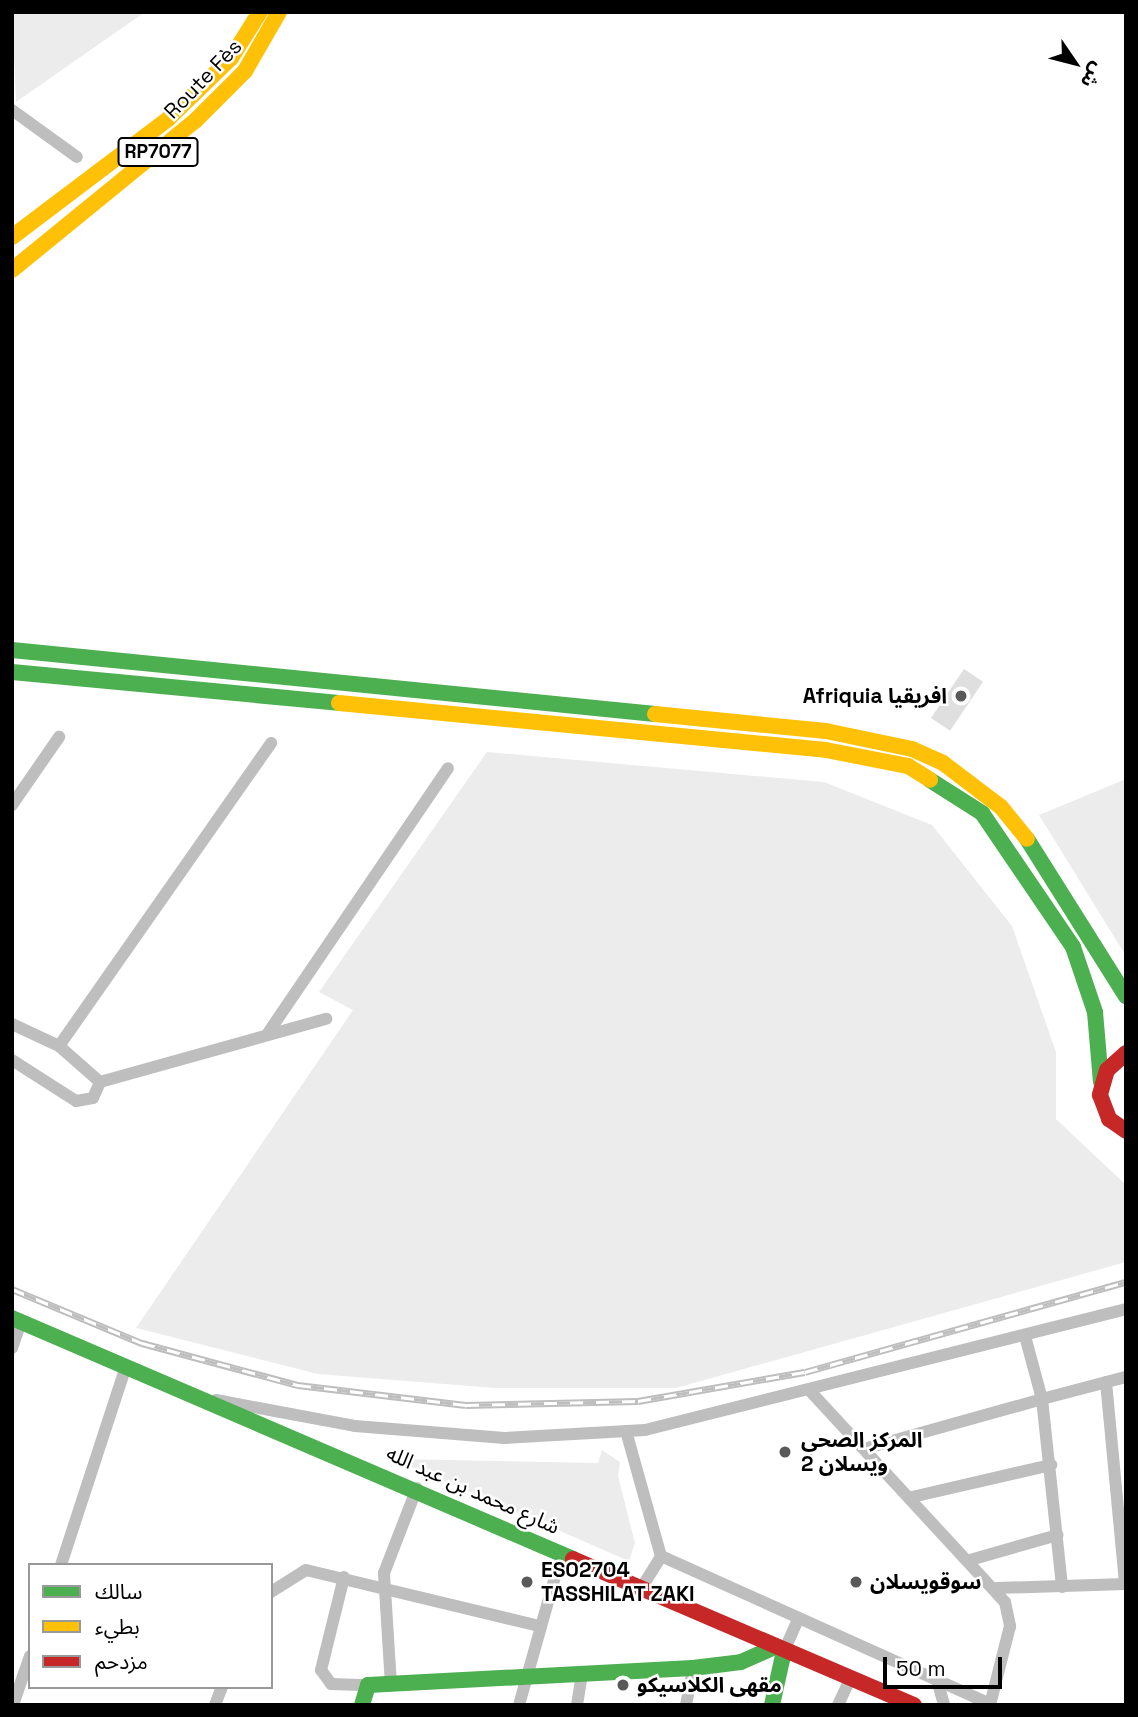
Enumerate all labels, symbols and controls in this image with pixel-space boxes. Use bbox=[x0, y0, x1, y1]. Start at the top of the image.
north arrow bbox=[1040, 28, 1110, 98]
street label: Route Fès bbox=[159, 34, 247, 124]
text: ش bbox=[1075, 58, 1110, 93]
road number: RP7077 bbox=[116, 136, 200, 168]
place label: Afriquia افريقيا bbox=[803, 683, 947, 709]
marker: Afriquia افريقيا bbox=[953, 688, 969, 704]
place label: المركز الصحي ويسلان 2 bbox=[801, 1427, 923, 1477]
street label: شارع محمد بن عبد الله bbox=[382, 1440, 564, 1540]
marker: المركز الصحي ويسلان 2 bbox=[775, 1442, 795, 1462]
place label: ES02704 TASSHILAT ZAKI bbox=[541, 1557, 695, 1607]
legend bbox=[28, 1563, 273, 1689]
place label: سوقويسلان bbox=[870, 1569, 981, 1595]
marker: ES02704 TASSHILAT ZAKI bbox=[519, 1574, 535, 1590]
marker: سوقويسلان bbox=[848, 1574, 864, 1590]
text: سالك bbox=[95, 1578, 142, 1605]
text: بطيء bbox=[95, 1613, 140, 1640]
scale bar bbox=[886, 1644, 1005, 1688]
text: مزدحم bbox=[95, 1648, 148, 1675]
text: 50 m bbox=[896, 1655, 946, 1682]
place label: مقهى الكلاسيكو bbox=[637, 1672, 782, 1698]
marker: مقهى الكلاسيكو bbox=[615, 1677, 631, 1693]

